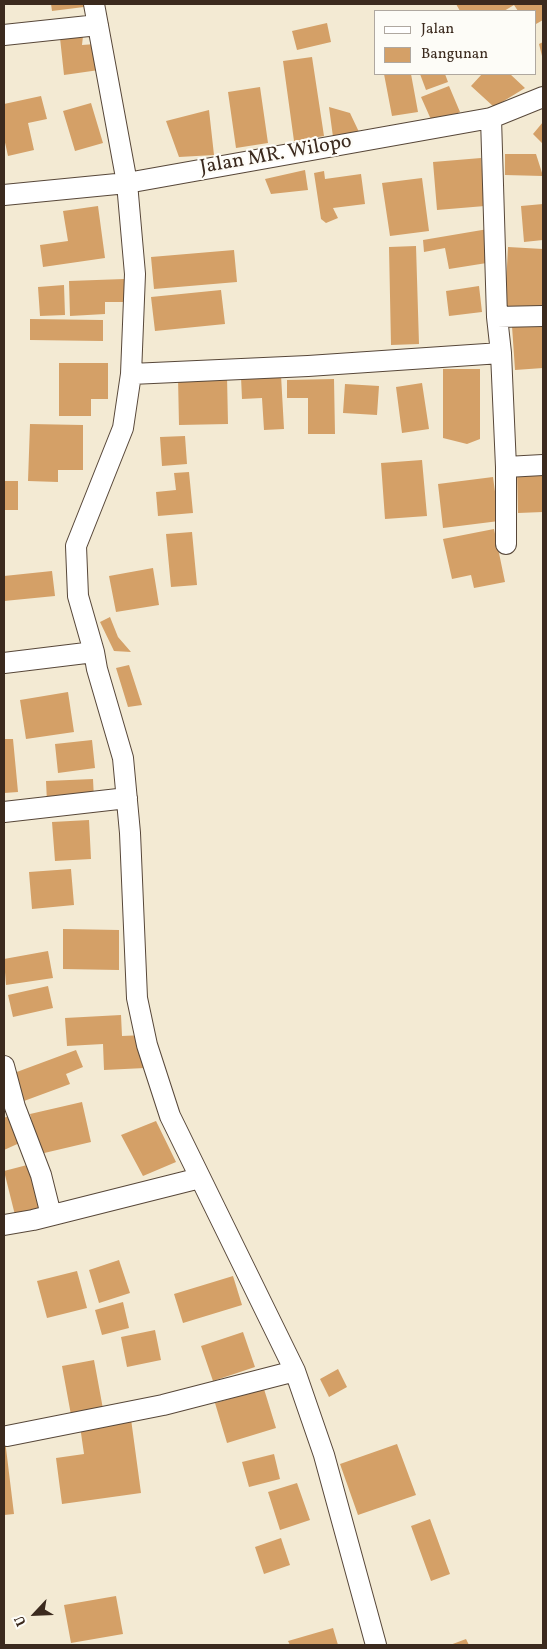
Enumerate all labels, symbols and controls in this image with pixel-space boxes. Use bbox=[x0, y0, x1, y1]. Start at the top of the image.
legend bbox=[374, 10, 537, 75]
text: Jalan bbox=[421, 19, 454, 40]
text: Bangunan bbox=[421, 44, 488, 65]
street label: Jalan MR. Wilopo bbox=[198, 131, 354, 181]
north arrow bbox=[10, 1589, 60, 1639]
text: U bbox=[10, 1612, 32, 1629]

